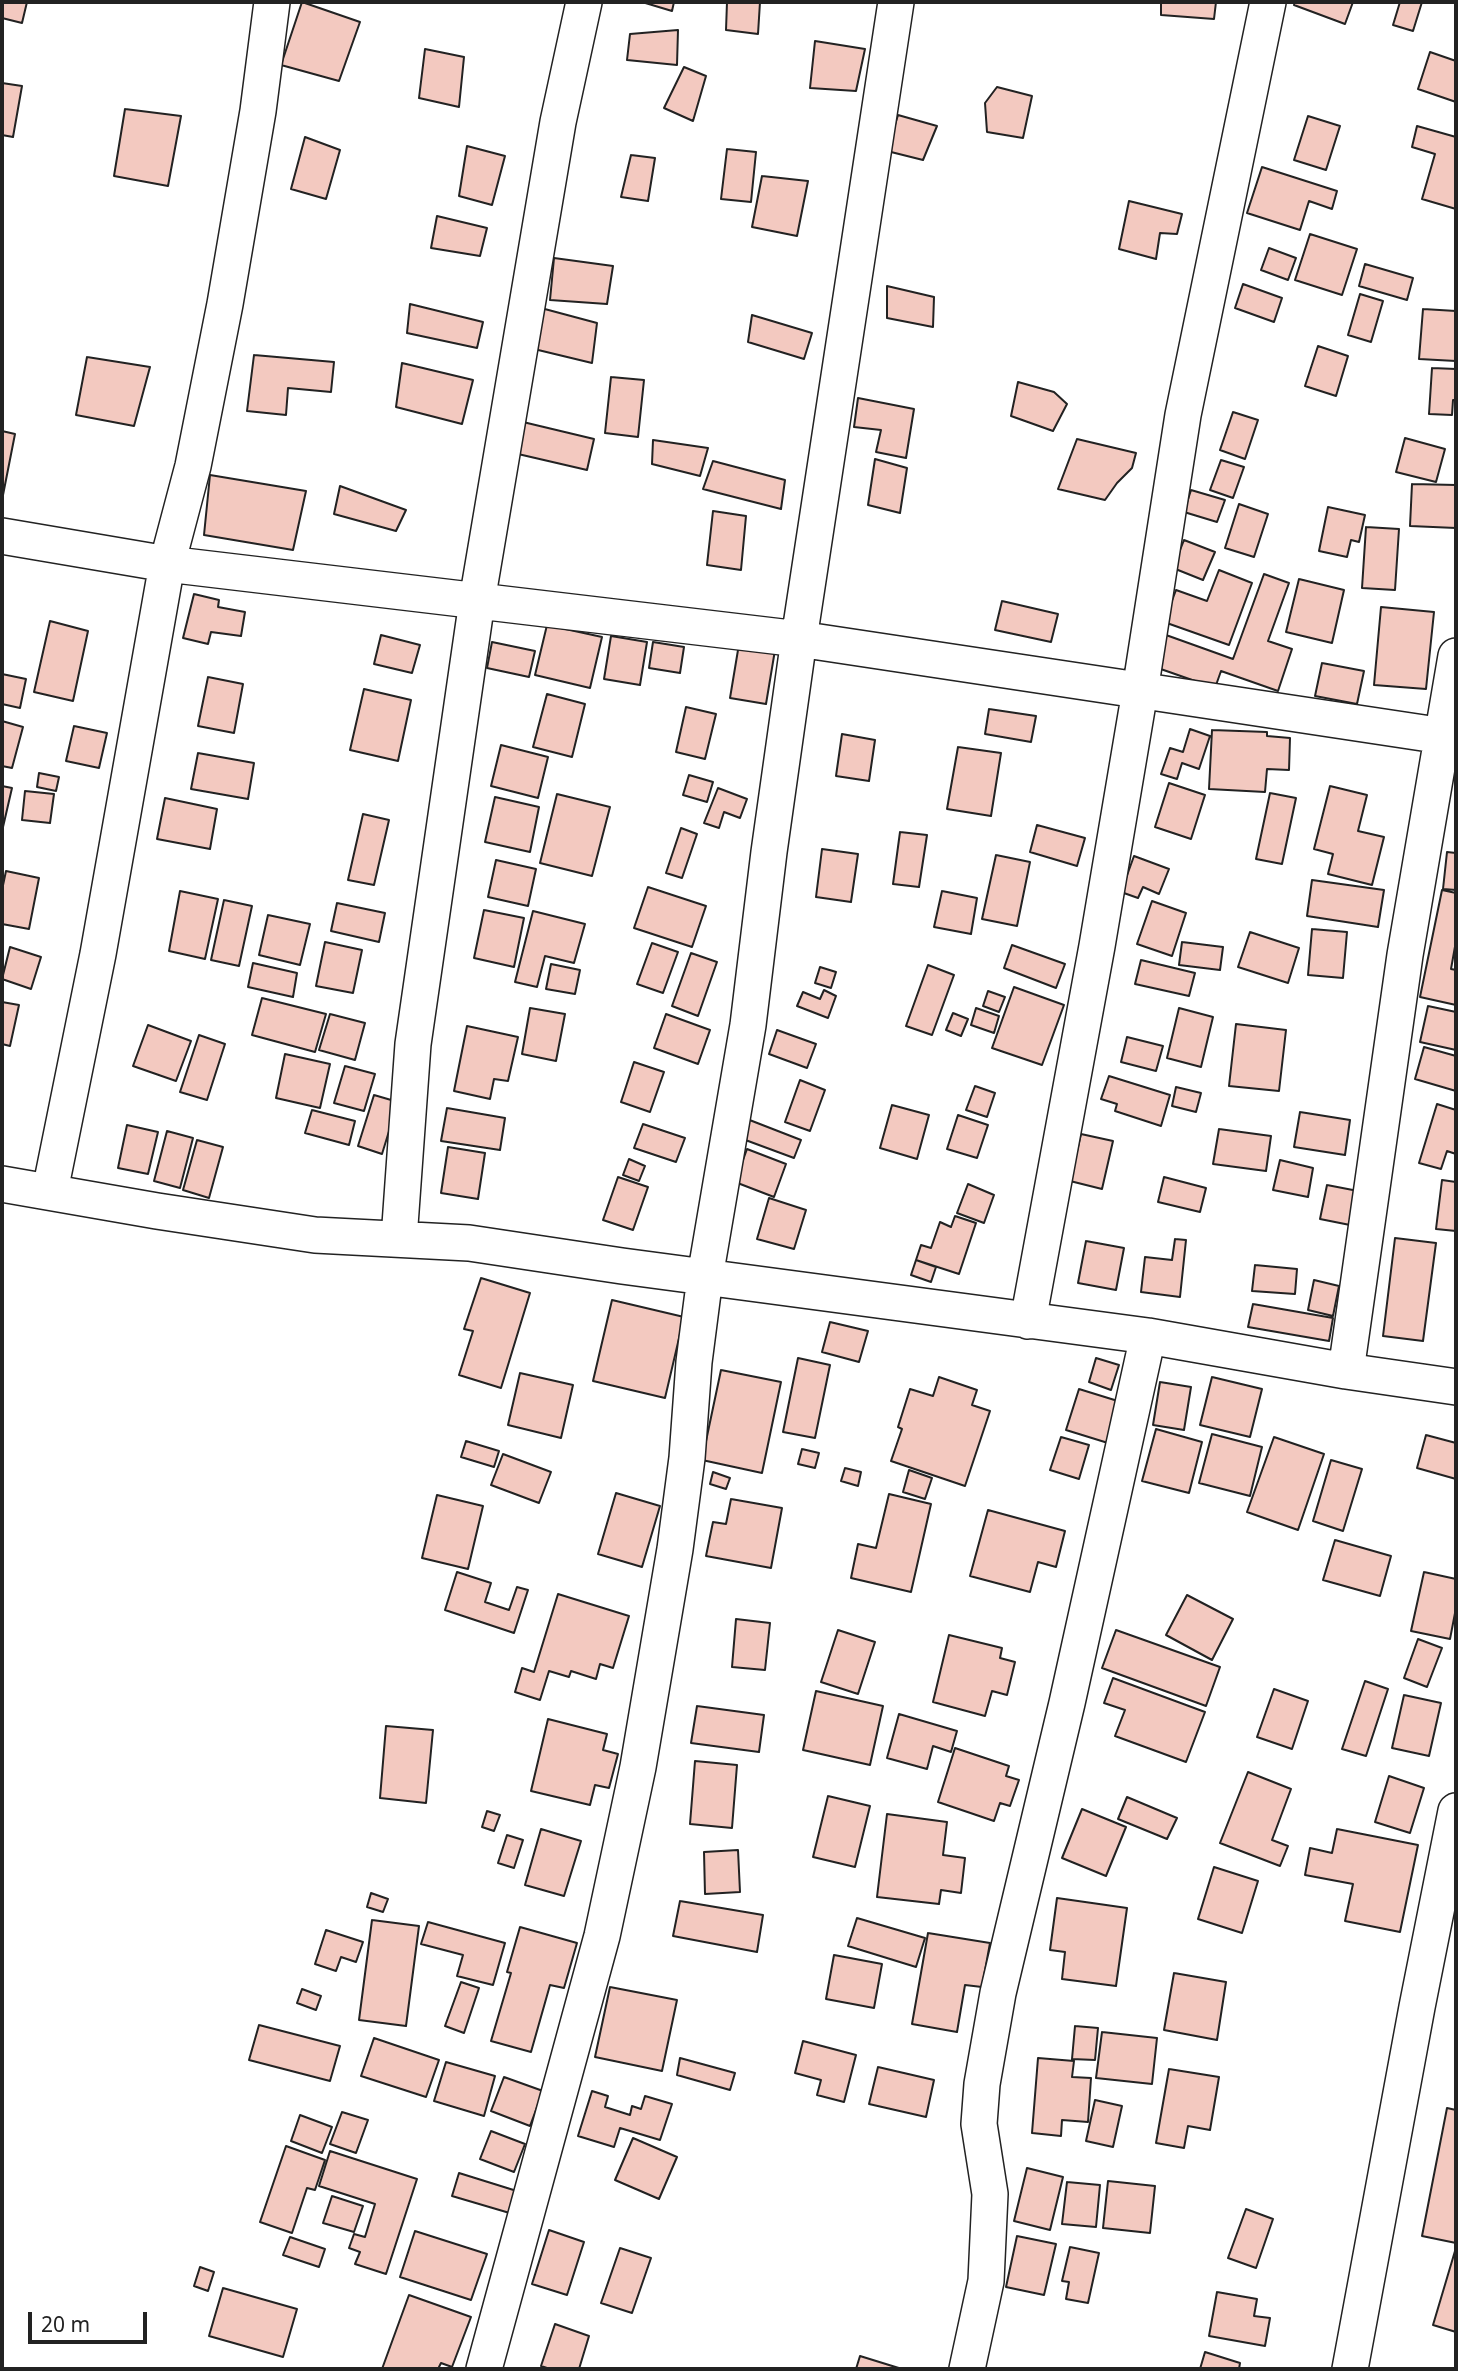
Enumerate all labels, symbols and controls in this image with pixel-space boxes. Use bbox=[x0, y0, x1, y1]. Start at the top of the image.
scale bar bbox=[32, 2298, 150, 2342]
text: 20 m bbox=[41, 2310, 90, 2338]

